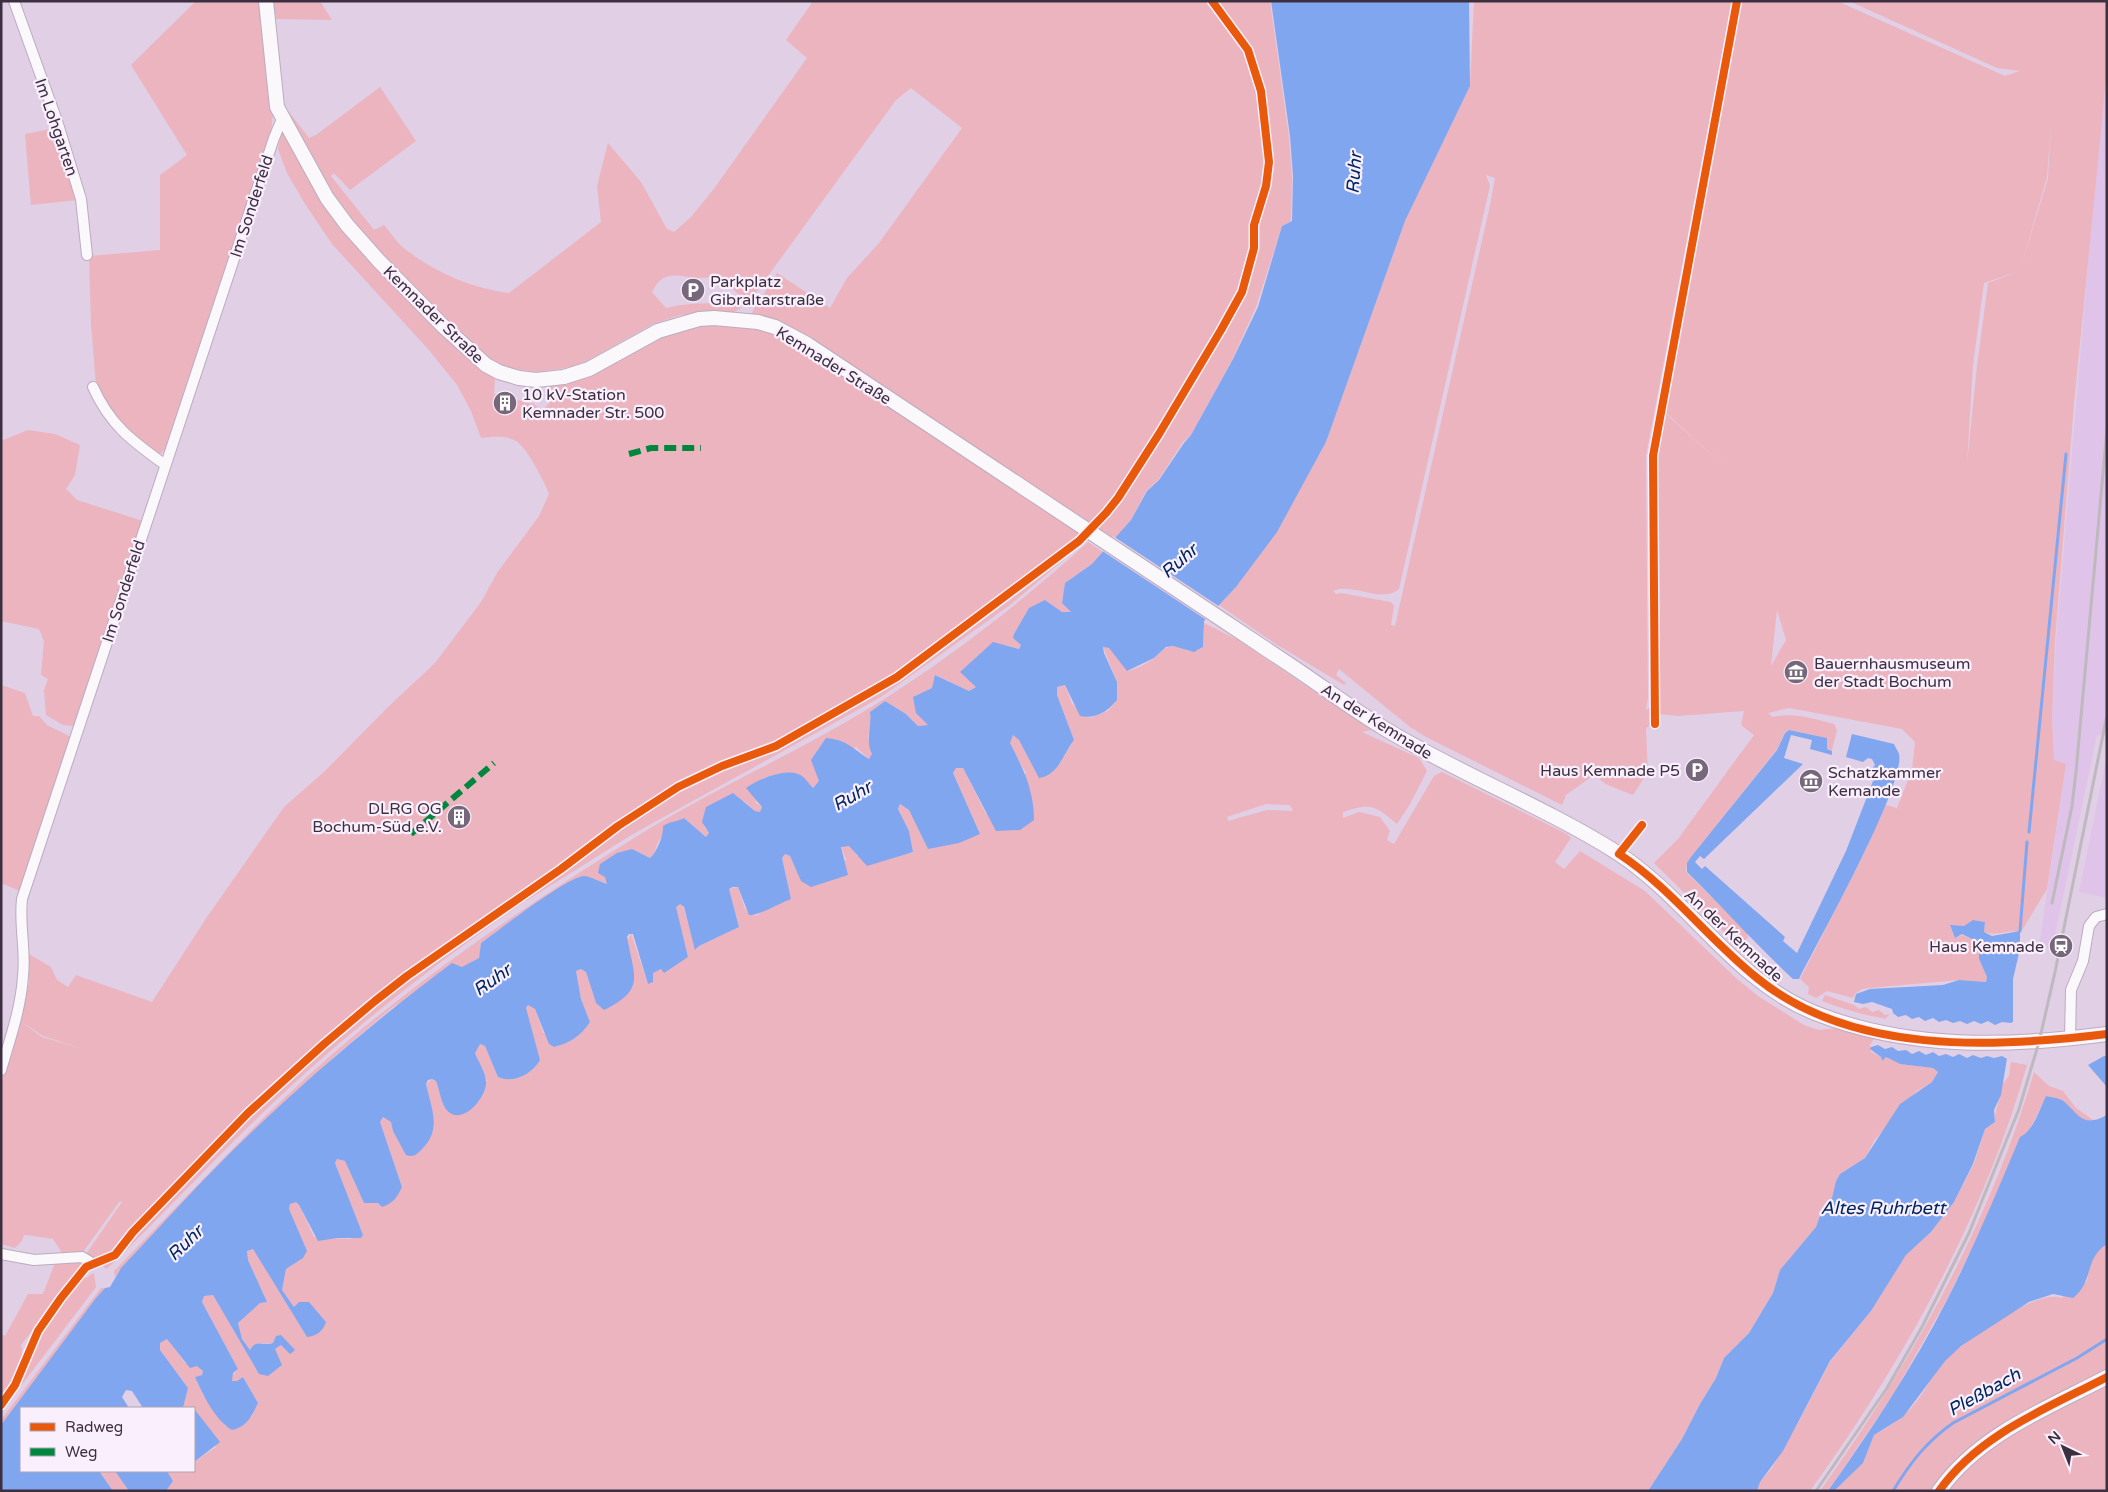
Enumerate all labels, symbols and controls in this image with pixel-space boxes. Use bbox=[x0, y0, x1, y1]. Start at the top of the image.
street label: Im Lohgarten bbox=[30, 76, 82, 179]
water label: Ruhr bbox=[1342, 149, 1367, 195]
street label: Im Sonderfeld bbox=[226, 153, 278, 260]
street label: Kemnader Straße bbox=[379, 262, 488, 368]
place label: Parkplatz Gibraltarstraße bbox=[710, 272, 824, 310]
parking icon: Parkplatz Gibraltarstraße bbox=[680, 277, 706, 303]
street label: Kemnader Straße bbox=[772, 322, 895, 409]
place label: 10 kV-Station Kemnader Str. 500 bbox=[522, 385, 664, 423]
building icon: 10 kV-Station Kemnader Str. 500 bbox=[492, 390, 518, 416]
street label: Im Sonderfeld bbox=[98, 538, 150, 645]
water label: Ruhr bbox=[1156, 538, 1204, 583]
place label: Bauernhausmuseum der Stadt Bochum bbox=[1814, 654, 1970, 692]
museum icon: Bauernhausmuseum der Stadt Bochum bbox=[1783, 659, 1809, 685]
street label: An der Kemnade bbox=[1317, 680, 1436, 764]
parking icon: Haus Kemnade P5 bbox=[1684, 757, 1710, 783]
place label: Haus Kemnade P5 bbox=[1540, 761, 1680, 781]
place label: Schatzkammer Kemande bbox=[1828, 763, 1942, 801]
museum icon: Schatzkammer Kemande bbox=[1798, 768, 1824, 794]
water label: Ruhr bbox=[828, 775, 877, 816]
place label: DLRG OG Bochum-Süd e.V. bbox=[312, 799, 442, 837]
building icon: DLRG OG Bochum-Süd e.V. bbox=[446, 804, 472, 830]
street label: An der Kemnade bbox=[1680, 885, 1787, 987]
station icon: Haus Kemnade bbox=[2048, 933, 2074, 959]
place label: Haus Kemnade bbox=[1929, 937, 2044, 957]
water label: Ruhr bbox=[469, 958, 517, 1001]
water label: Altes Ruhrbett bbox=[1821, 1197, 1948, 1219]
water label: Ruhr bbox=[162, 1219, 209, 1265]
water label: Pleßbach bbox=[1944, 1363, 2025, 1421]
legend bbox=[20, 1407, 195, 1472]
text: Radweg bbox=[65, 1418, 123, 1436]
north arrow bbox=[2038, 1422, 2088, 1472]
text: N bbox=[2045, 1428, 2064, 1448]
text: Weg bbox=[65, 1443, 97, 1461]

